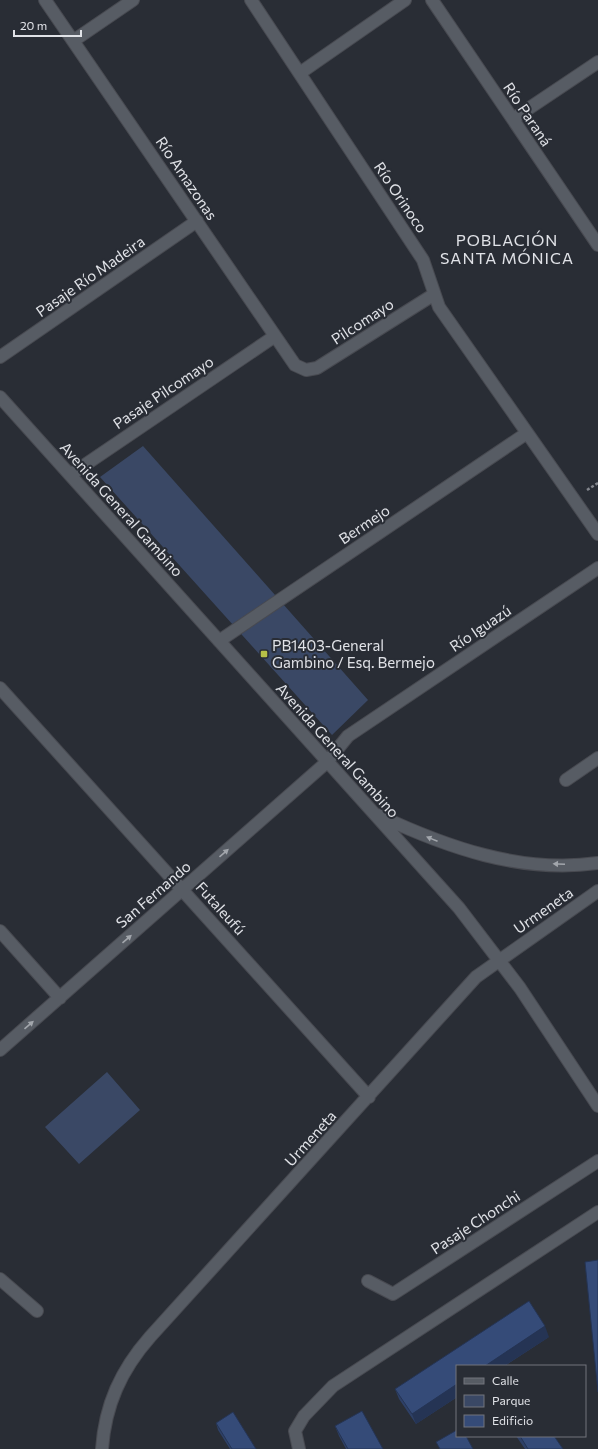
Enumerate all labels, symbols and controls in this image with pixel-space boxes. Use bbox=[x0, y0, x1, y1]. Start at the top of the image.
scale bar bbox=[14, 12, 81, 38]
text: 20 m bbox=[20, 18, 47, 32]
street label: Río Paraná bbox=[500, 79, 556, 149]
street label: Río Amazonas bbox=[153, 133, 222, 223]
street label: Río Orinoco bbox=[371, 158, 431, 236]
district label: POBLACIÓN SANTA MÓNICA bbox=[440, 230, 574, 267]
street label: Pasaje Río Madeira bbox=[32, 232, 148, 320]
street label: Pilcomayo bbox=[327, 294, 397, 348]
street label: Pasaje Pilcomayo bbox=[109, 352, 217, 432]
street label: Avenida General Gambino bbox=[57, 438, 187, 580]
street label: Bermejo bbox=[335, 500, 393, 548]
street label: Río Iguazú bbox=[446, 601, 514, 655]
place label: PB1403-General Gambino / Esq. Bermejo bbox=[272, 636, 435, 671]
marker: PB1403-General Gambino / Esq. Bermejo bbox=[259, 649, 269, 659]
street label: Avenida General Gambino bbox=[273, 679, 403, 821]
one-way arrow bbox=[427, 836, 438, 842]
one-way arrow bbox=[219, 848, 229, 857]
street label: San Fernando bbox=[112, 857, 194, 931]
one-way arrow bbox=[553, 861, 565, 868]
street label: Futaleufú bbox=[193, 878, 249, 938]
street label: Urmeneta bbox=[510, 883, 576, 937]
one-way arrow bbox=[122, 934, 132, 943]
one-way arrow bbox=[24, 1020, 35, 1029]
street label: Urmeneta bbox=[280, 1107, 340, 1169]
street label: Pasaje Chonchi bbox=[427, 1186, 523, 1258]
legend bbox=[456, 1365, 586, 1437]
text: Calle bbox=[492, 1373, 519, 1387]
text: Parque bbox=[492, 1393, 530, 1407]
text: Edificio bbox=[492, 1413, 533, 1427]

